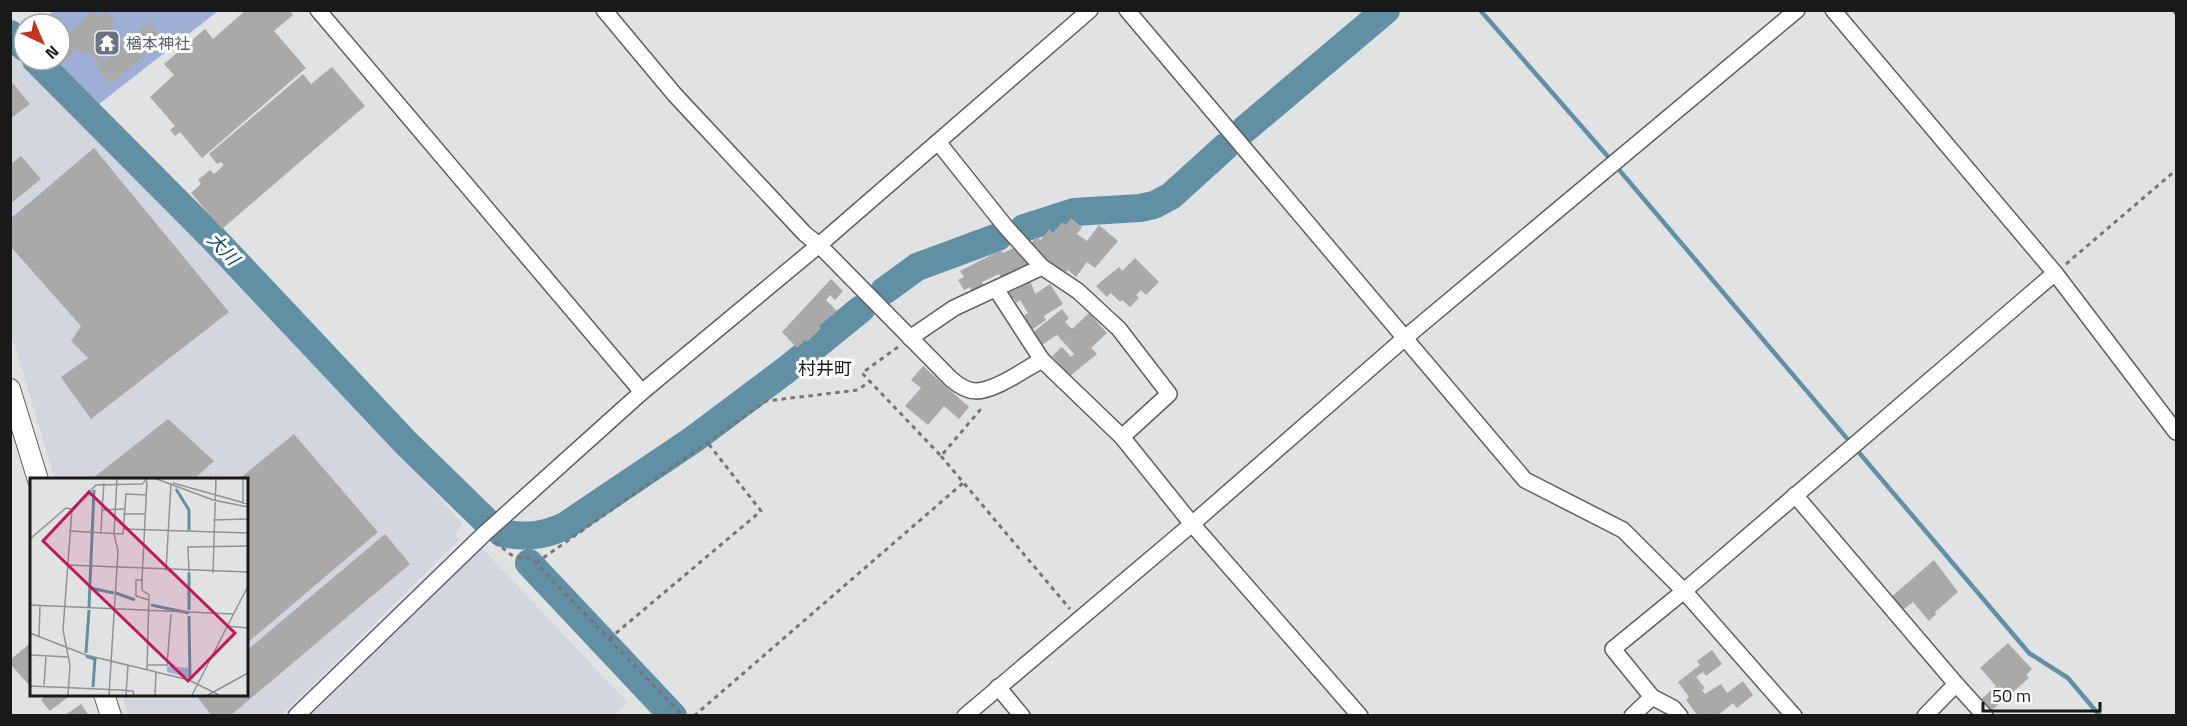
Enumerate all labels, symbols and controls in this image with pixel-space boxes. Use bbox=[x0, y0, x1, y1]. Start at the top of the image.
north arrow bbox=[12, 12, 72, 72]
temple icon: 楢本神社 bbox=[92, 28, 122, 58]
place label: 楢本神社 bbox=[126, 31, 190, 55]
text: N bbox=[40, 40, 65, 65]
water label: 大川 bbox=[201, 226, 247, 272]
district label: 村井町 bbox=[798, 355, 852, 382]
inset map bbox=[30, 478, 248, 696]
scale bar bbox=[1983, 675, 2100, 713]
text: 50 m bbox=[1992, 682, 2031, 709]

